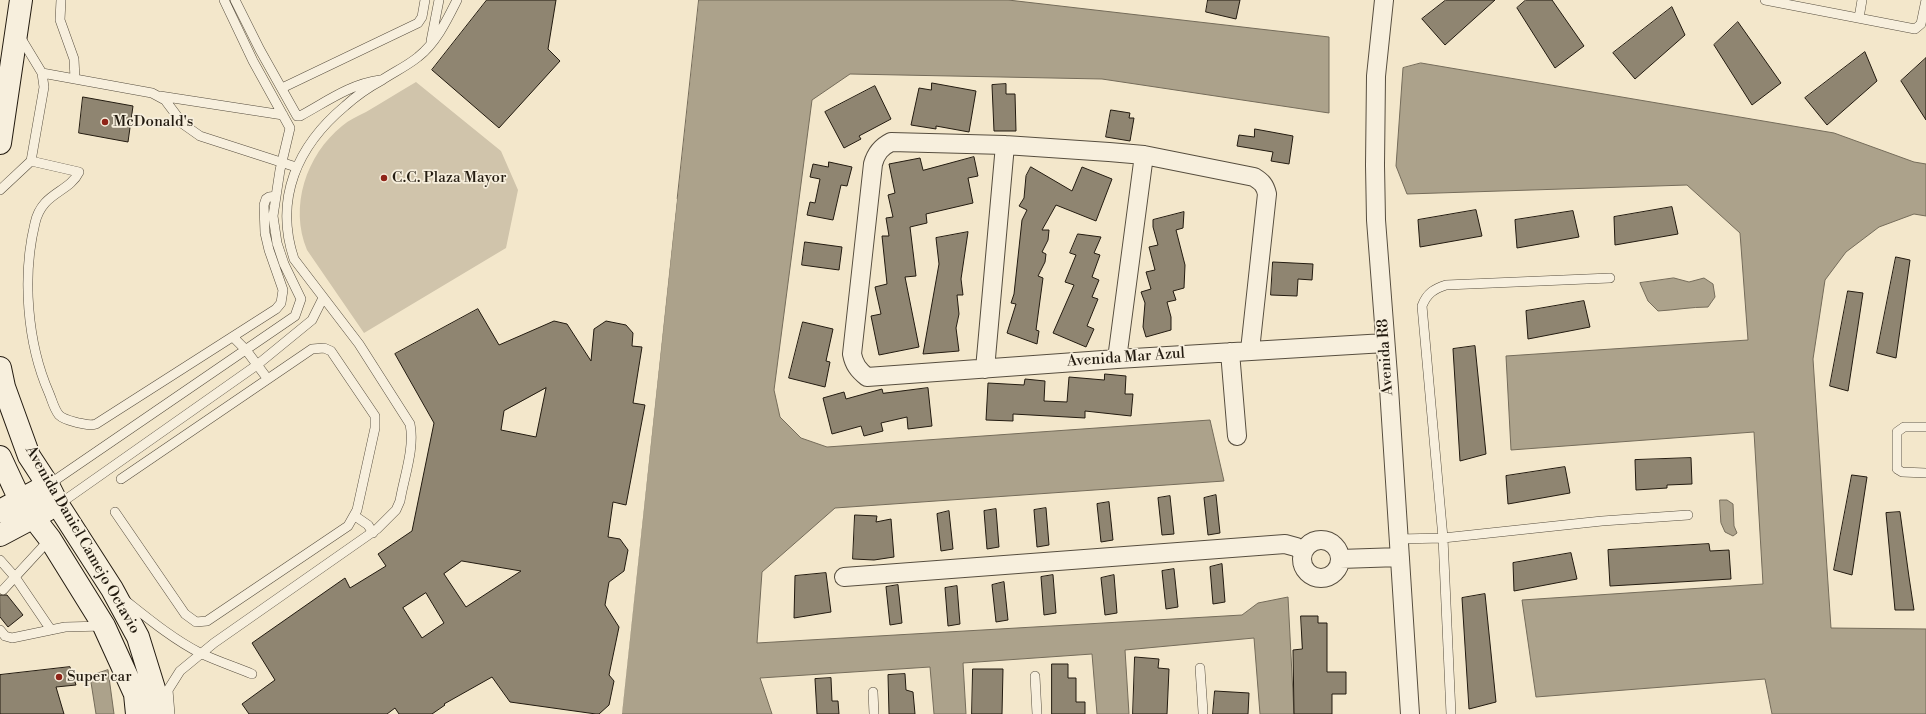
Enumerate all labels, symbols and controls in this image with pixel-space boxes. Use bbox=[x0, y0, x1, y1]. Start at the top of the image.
place label: McDonald's bbox=[113, 113, 193, 131]
marker: McDonald's bbox=[100, 117, 110, 127]
place label: C.C. Plaza Mayor bbox=[392, 169, 506, 187]
marker: C.C. Plaza Mayor bbox=[379, 173, 389, 183]
street label: Avenida R8 bbox=[1374, 318, 1398, 396]
street label: Avenida Mar Azul bbox=[1066, 345, 1186, 371]
street label: Avenida Daniel Camejo Octavio bbox=[21, 443, 143, 637]
place label: Super car bbox=[67, 668, 132, 686]
marker: Super car bbox=[54, 672, 64, 682]

